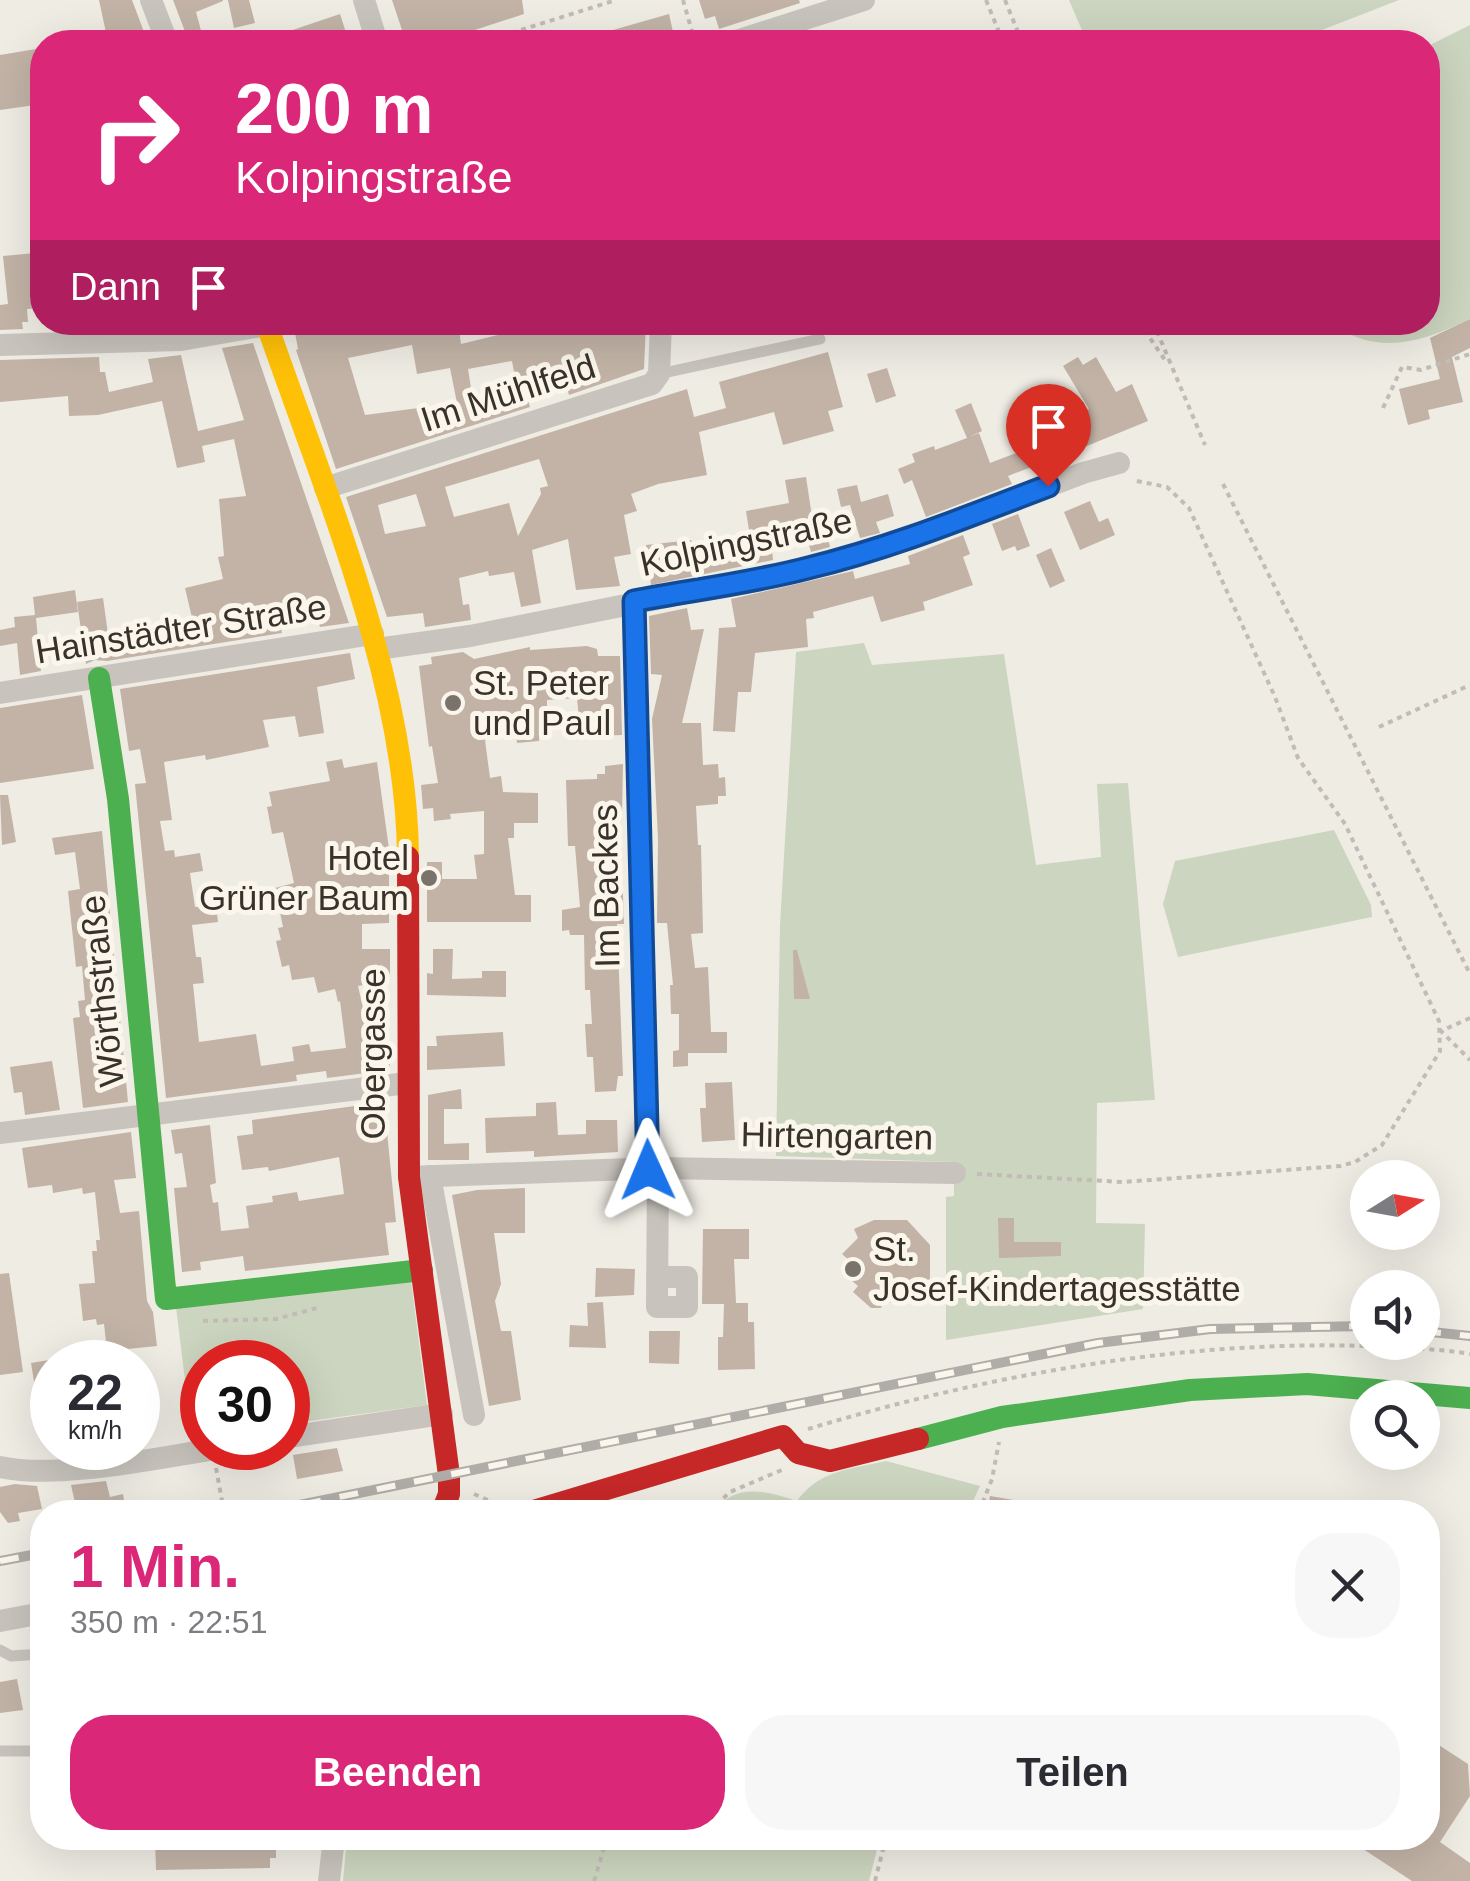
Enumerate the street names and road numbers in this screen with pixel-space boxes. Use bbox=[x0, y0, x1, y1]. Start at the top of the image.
street label: Im Mühlfeld bbox=[416, 346, 600, 439]
street label: Kolpingstraße bbox=[636, 500, 856, 583]
street label: Hainstädter Straße bbox=[33, 586, 329, 671]
street label: Im Backes bbox=[585, 804, 626, 968]
street label: Wörthstraße bbox=[72, 893, 131, 1089]
street label: Obergasse bbox=[353, 968, 392, 1140]
street label: Hirtengarten bbox=[740, 1114, 934, 1157]

